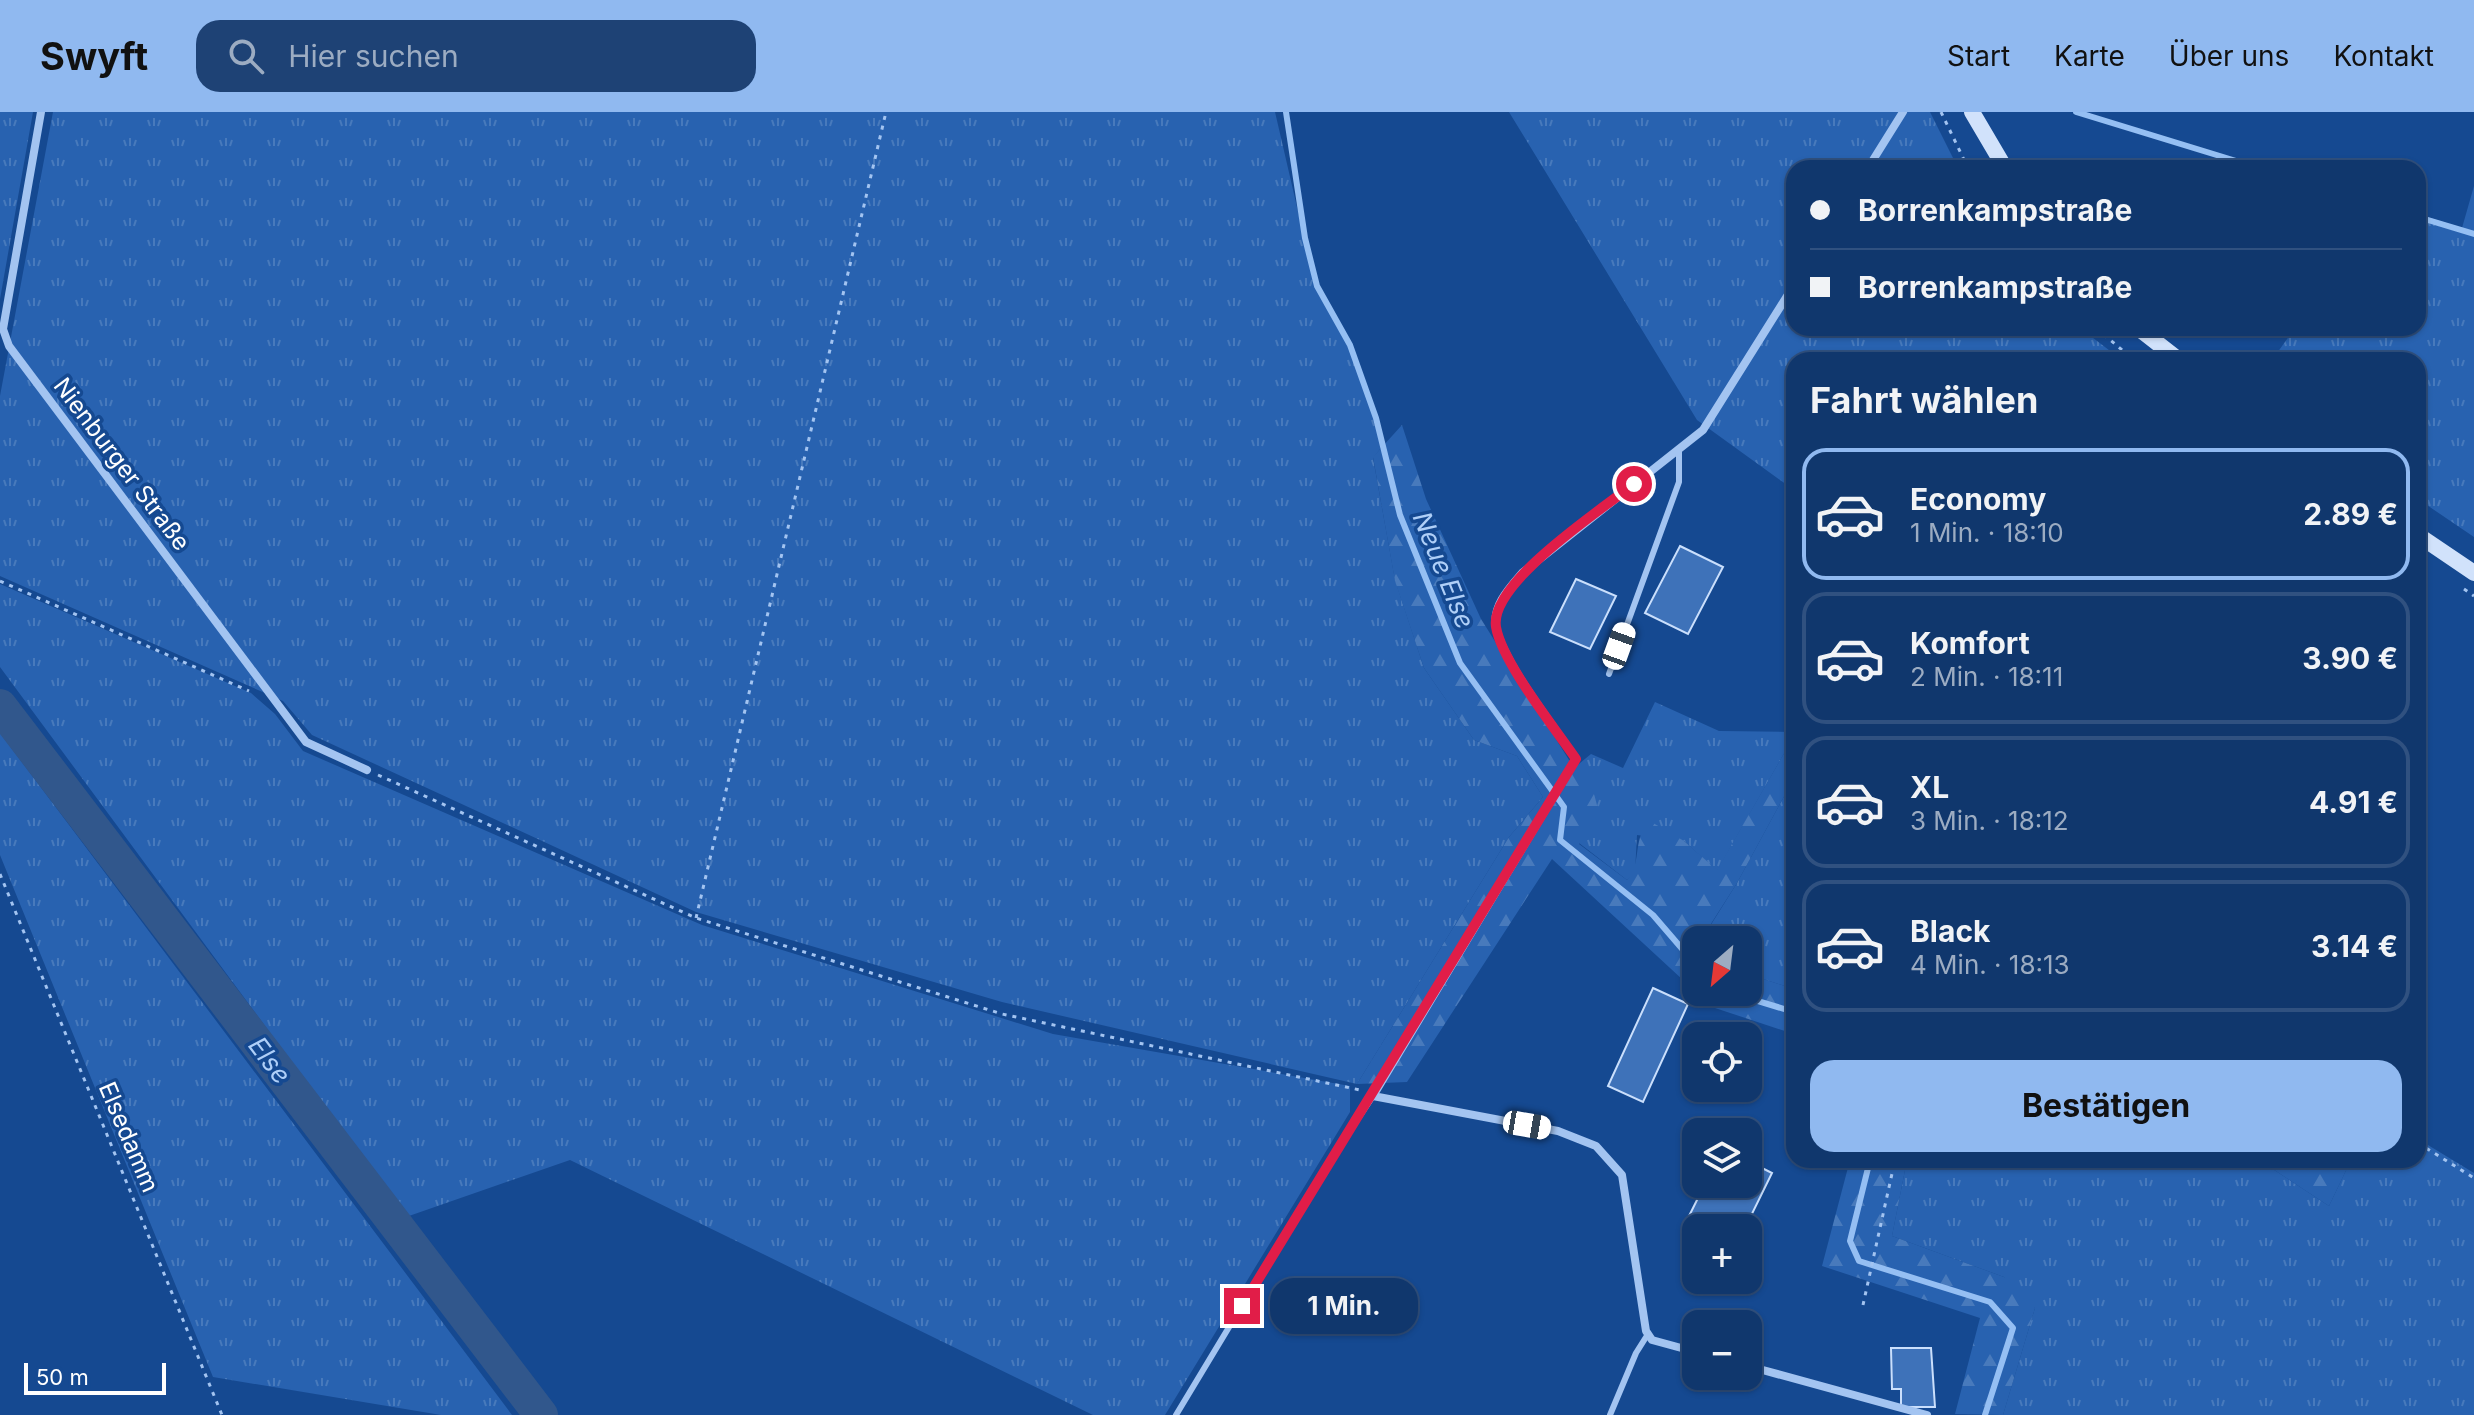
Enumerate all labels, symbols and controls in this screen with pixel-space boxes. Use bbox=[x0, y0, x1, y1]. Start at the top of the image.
search box bbox=[196, 20, 756, 92]
text: Swyft bbox=[40, 33, 148, 79]
icon: search bbox=[224, 34, 268, 78]
text: Hier suchen bbox=[288, 38, 459, 74]
text: Start bbox=[1947, 39, 2010, 73]
text: Karte bbox=[2054, 39, 2125, 73]
text: Über uns bbox=[2169, 39, 2289, 73]
text: Kontakt bbox=[2333, 39, 2434, 73]
text: Borrenkampstraße bbox=[1858, 192, 2132, 228]
text: Borrenkampstraße bbox=[1858, 269, 2132, 305]
street label: Nienburger Straße bbox=[48, 372, 196, 556]
text: Fahrt wählen bbox=[1810, 378, 2038, 422]
route start bbox=[1616, 466, 1652, 502]
icon: car bbox=[1814, 478, 1886, 550]
text: Economy bbox=[1910, 481, 2046, 517]
text: 2.89 € bbox=[2303, 496, 2398, 532]
water label: Neue Else bbox=[1407, 507, 1481, 633]
text: 1 Min. · 18:10 bbox=[1910, 517, 2064, 548]
car bbox=[1600, 619, 1638, 673]
icon: car bbox=[1814, 622, 1886, 694]
text: Komfort bbox=[1910, 625, 2030, 661]
text: 3.90 € bbox=[2302, 640, 2398, 676]
text: 2 Min. · 18:11 bbox=[1910, 661, 2063, 692]
icon: car bbox=[1814, 766, 1886, 838]
text: XL bbox=[1910, 769, 1949, 805]
text: 4.91 € bbox=[2309, 784, 2398, 820]
text: 3 Min. · 18:12 bbox=[1910, 805, 2069, 836]
icon: car bbox=[1814, 910, 1886, 982]
text: Black bbox=[1910, 913, 1990, 949]
north arrow bbox=[1682, 926, 1762, 1006]
map controls bbox=[1682, 926, 1762, 1390]
text: 3.14 € bbox=[2311, 928, 2398, 964]
text: 4 Min. · 18:13 bbox=[1910, 949, 2070, 980]
button: locate bbox=[1682, 1022, 1762, 1102]
water label: Else bbox=[242, 1030, 298, 1090]
button: Bestätigen bbox=[1810, 1060, 2402, 1152]
street label: Elsedamm bbox=[93, 1077, 165, 1197]
car bbox=[1501, 1109, 1553, 1141]
button: layers bbox=[1682, 1118, 1762, 1198]
button: + bbox=[1682, 1214, 1762, 1294]
callout: 1 Min. bbox=[1270, 1278, 1418, 1334]
route end bbox=[1224, 1288, 1260, 1324]
text: 1 Min. bbox=[1307, 1290, 1381, 1321]
button: − bbox=[1682, 1310, 1762, 1390]
scale bar bbox=[24, 1359, 166, 1395]
text: 50 m bbox=[36, 1364, 89, 1390]

